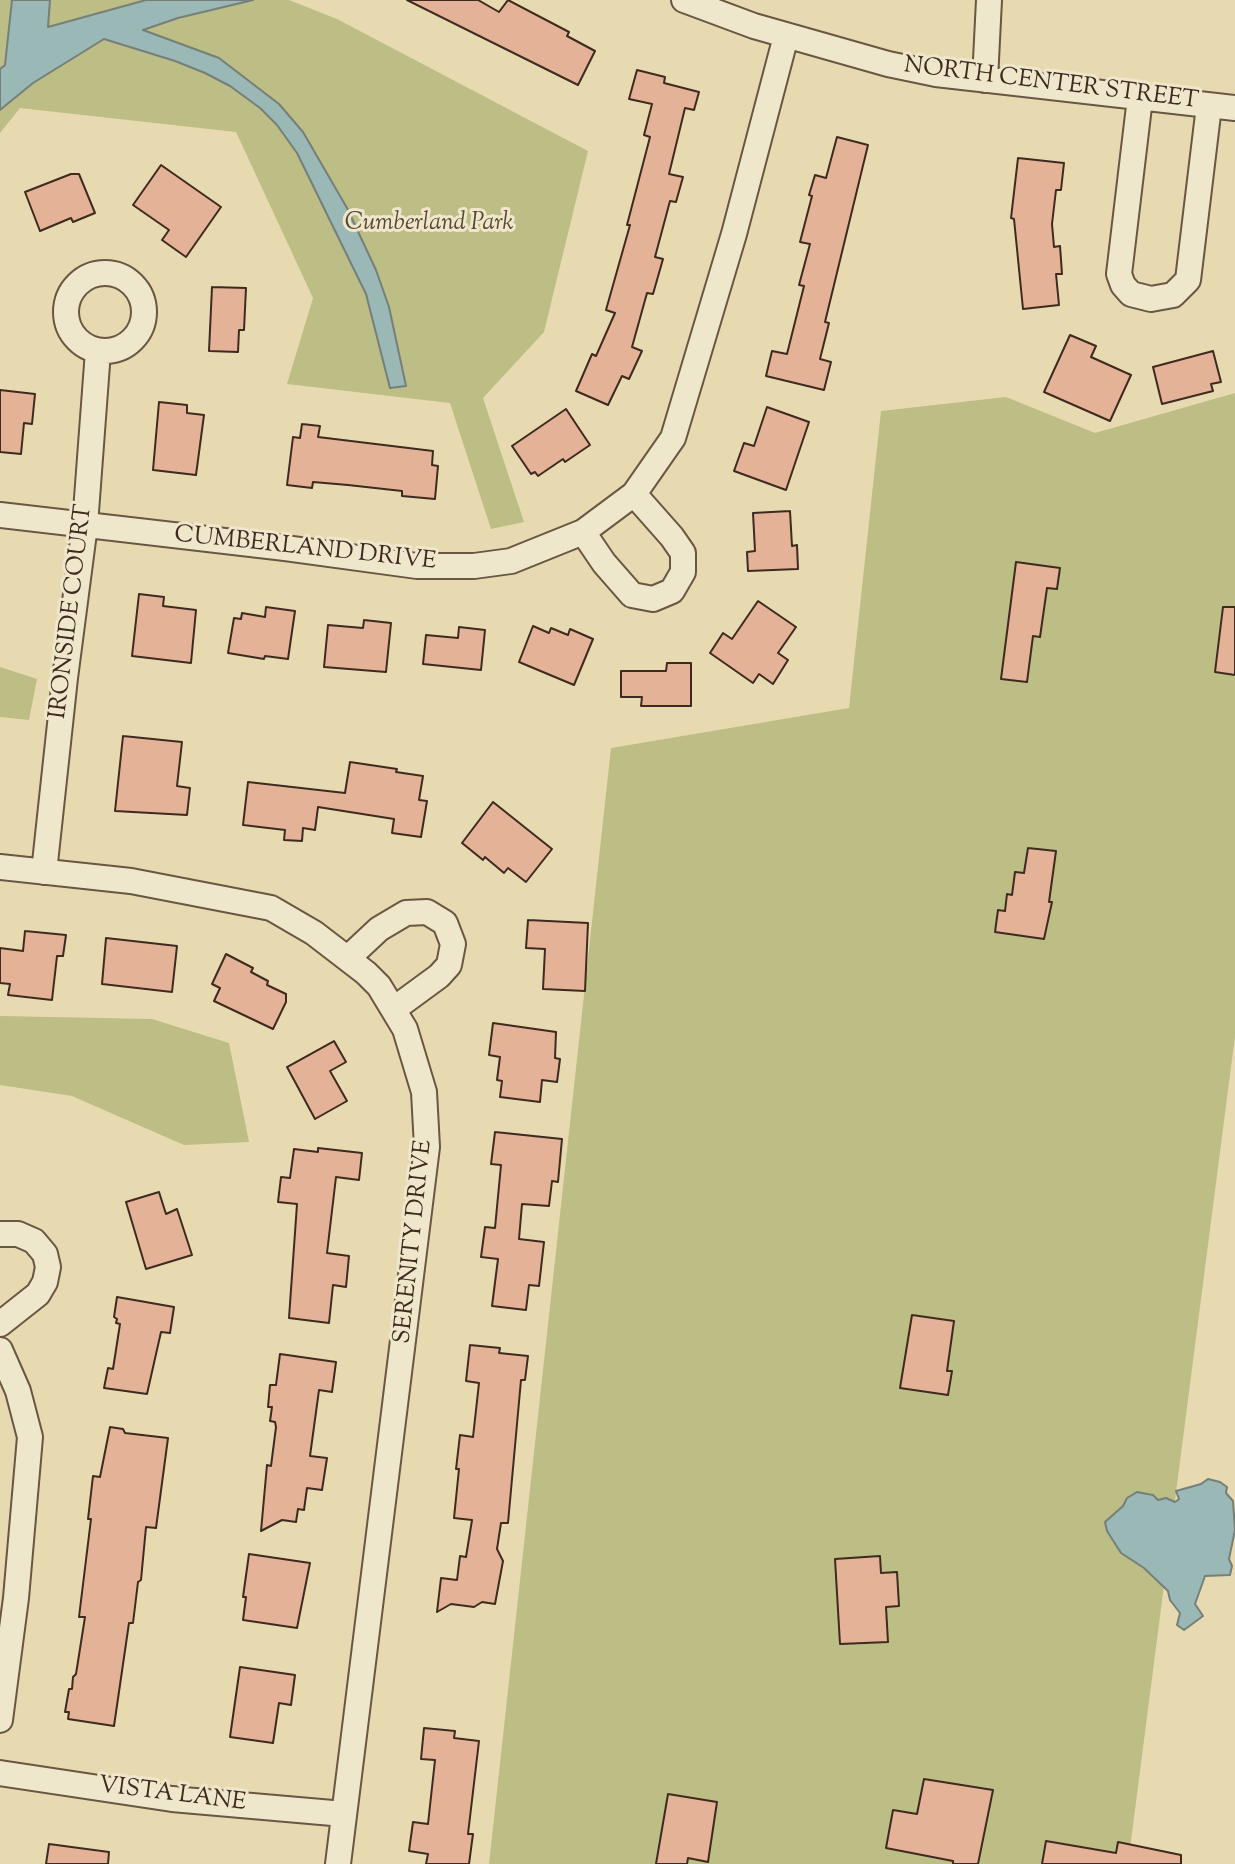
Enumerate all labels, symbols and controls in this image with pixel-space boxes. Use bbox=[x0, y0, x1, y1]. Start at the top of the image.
street label: NORTH CENTER STREET bbox=[902, 53, 1200, 117]
park label: Cumberland Park bbox=[345, 211, 513, 239]
street label: IRONSIDE COURT bbox=[46, 503, 100, 721]
street label: CUMBERLAND DRIVE bbox=[173, 522, 437, 578]
street label: SERENITY DRIVE bbox=[390, 1139, 440, 1345]
street label: VISTA LANE bbox=[97, 1773, 247, 1819]

